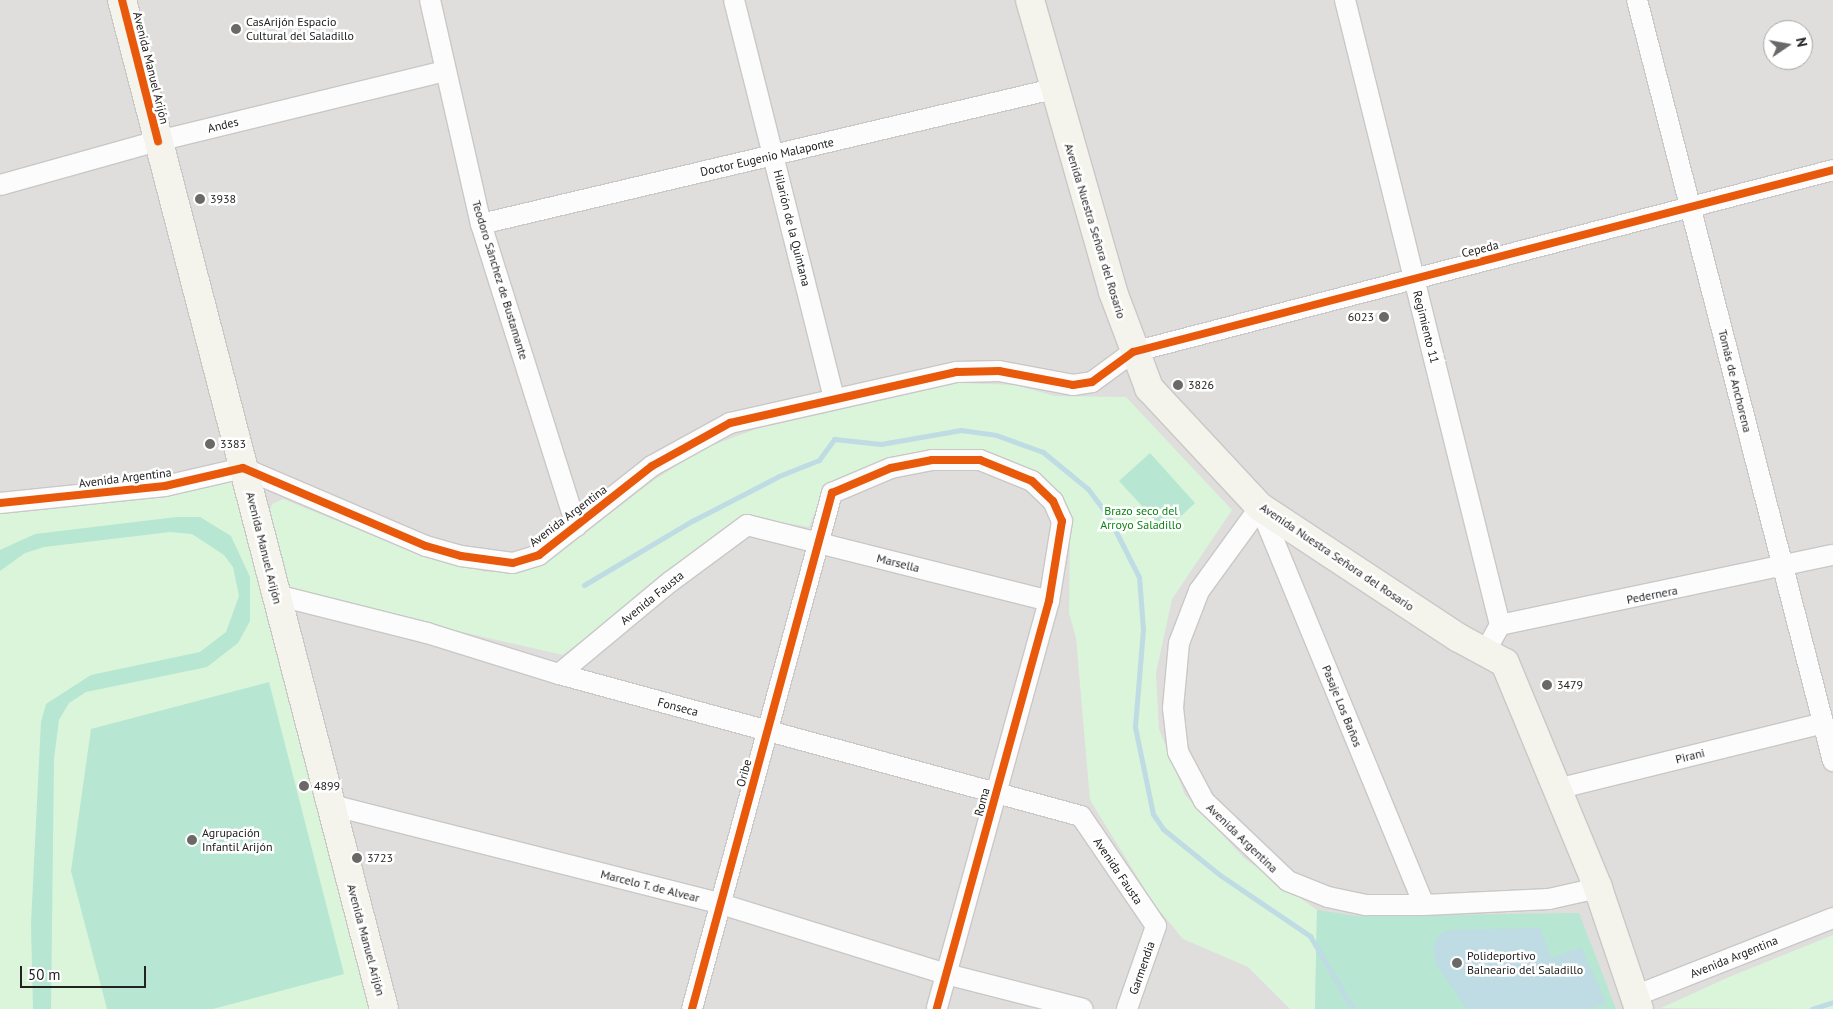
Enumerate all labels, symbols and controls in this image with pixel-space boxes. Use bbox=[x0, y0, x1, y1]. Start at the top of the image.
street label: Avenida Manuel Arijón bbox=[130, 10, 172, 126]
place label: CasArijón Espacio Cultural del Saladillo bbox=[246, 15, 354, 43]
north arrow bbox=[1763, 20, 1813, 70]
marker: CasArijón Espacio Cultural del Saladillo bbox=[230, 23, 242, 35]
text: N bbox=[1792, 36, 1811, 48]
street label: Andes bbox=[206, 114, 240, 136]
street label: Doctor Eugenio Malaponte bbox=[699, 135, 835, 179]
street label: Avenida Nuestra Señora del Rosario bbox=[1061, 142, 1129, 320]
street label: Hilarión de la Quintana bbox=[771, 168, 813, 288]
place label: 3938 bbox=[210, 192, 236, 206]
marker: 3938 bbox=[194, 193, 206, 205]
street label: Teodoro Sánchez de Bustamante bbox=[469, 198, 531, 362]
street label: Cepeda bbox=[1460, 237, 1500, 261]
street label: Regimiento 11 bbox=[1410, 289, 1442, 365]
place label: 6023 bbox=[1348, 310, 1374, 324]
marker: 6023 bbox=[1378, 311, 1390, 323]
street label: Tomás de Anchorena bbox=[1715, 328, 1755, 434]
place label: 3826 bbox=[1188, 378, 1214, 392]
marker: 3826 bbox=[1172, 379, 1184, 391]
place label: 3383 bbox=[220, 437, 246, 451]
marker: 3383 bbox=[204, 438, 216, 450]
street label: Avenida Argentina bbox=[78, 465, 172, 491]
street label: Avenida Argentina bbox=[526, 482, 610, 550]
street label: Avenida Manuel Arijón bbox=[243, 490, 285, 606]
street label: Avenida Nuestra Señora del Rosario bbox=[1257, 500, 1417, 614]
park label: Brazo seco del Arroyo Saladillo bbox=[1100, 504, 1182, 532]
street label: Marsella bbox=[875, 551, 921, 575]
street label: Avenida Fausta bbox=[617, 568, 687, 628]
street label: Pedernera bbox=[1625, 583, 1679, 607]
street label: Pasaje Los Baños bbox=[1319, 663, 1365, 749]
place label: 3479 bbox=[1557, 678, 1583, 692]
marker: 3479 bbox=[1541, 679, 1553, 691]
street label: Fonseca bbox=[656, 695, 700, 719]
street label: Pirani bbox=[1674, 745, 1706, 767]
street label: Oribe bbox=[733, 758, 755, 788]
place label: 4899 bbox=[314, 779, 340, 793]
marker: 4899 bbox=[298, 780, 310, 792]
street label: Roma bbox=[971, 786, 993, 818]
street label: Avenida Argentina bbox=[1203, 800, 1281, 876]
place label: Agrupación Infantil Arijón bbox=[202, 826, 273, 854]
marker: Agrupación Infantil Arijón bbox=[186, 834, 198, 846]
street label: Avenida Fausta bbox=[1090, 835, 1146, 907]
place label: 3723 bbox=[367, 851, 393, 865]
marker: 3723 bbox=[351, 852, 363, 864]
street label: Marcelo T. de Alvear bbox=[598, 867, 702, 905]
street label: Avenida Manuel Arijón bbox=[344, 882, 388, 998]
street label: Avenida Argentina bbox=[1688, 933, 1780, 981]
street label: Garmendia bbox=[1126, 939, 1158, 997]
place label: Polideportivo Balneario del Saladillo bbox=[1467, 949, 1583, 977]
scale bar bbox=[22, 956, 149, 988]
marker: Polideportivo Balneario del Saladillo bbox=[1451, 957, 1463, 969]
text: 50 m bbox=[28, 965, 61, 984]

